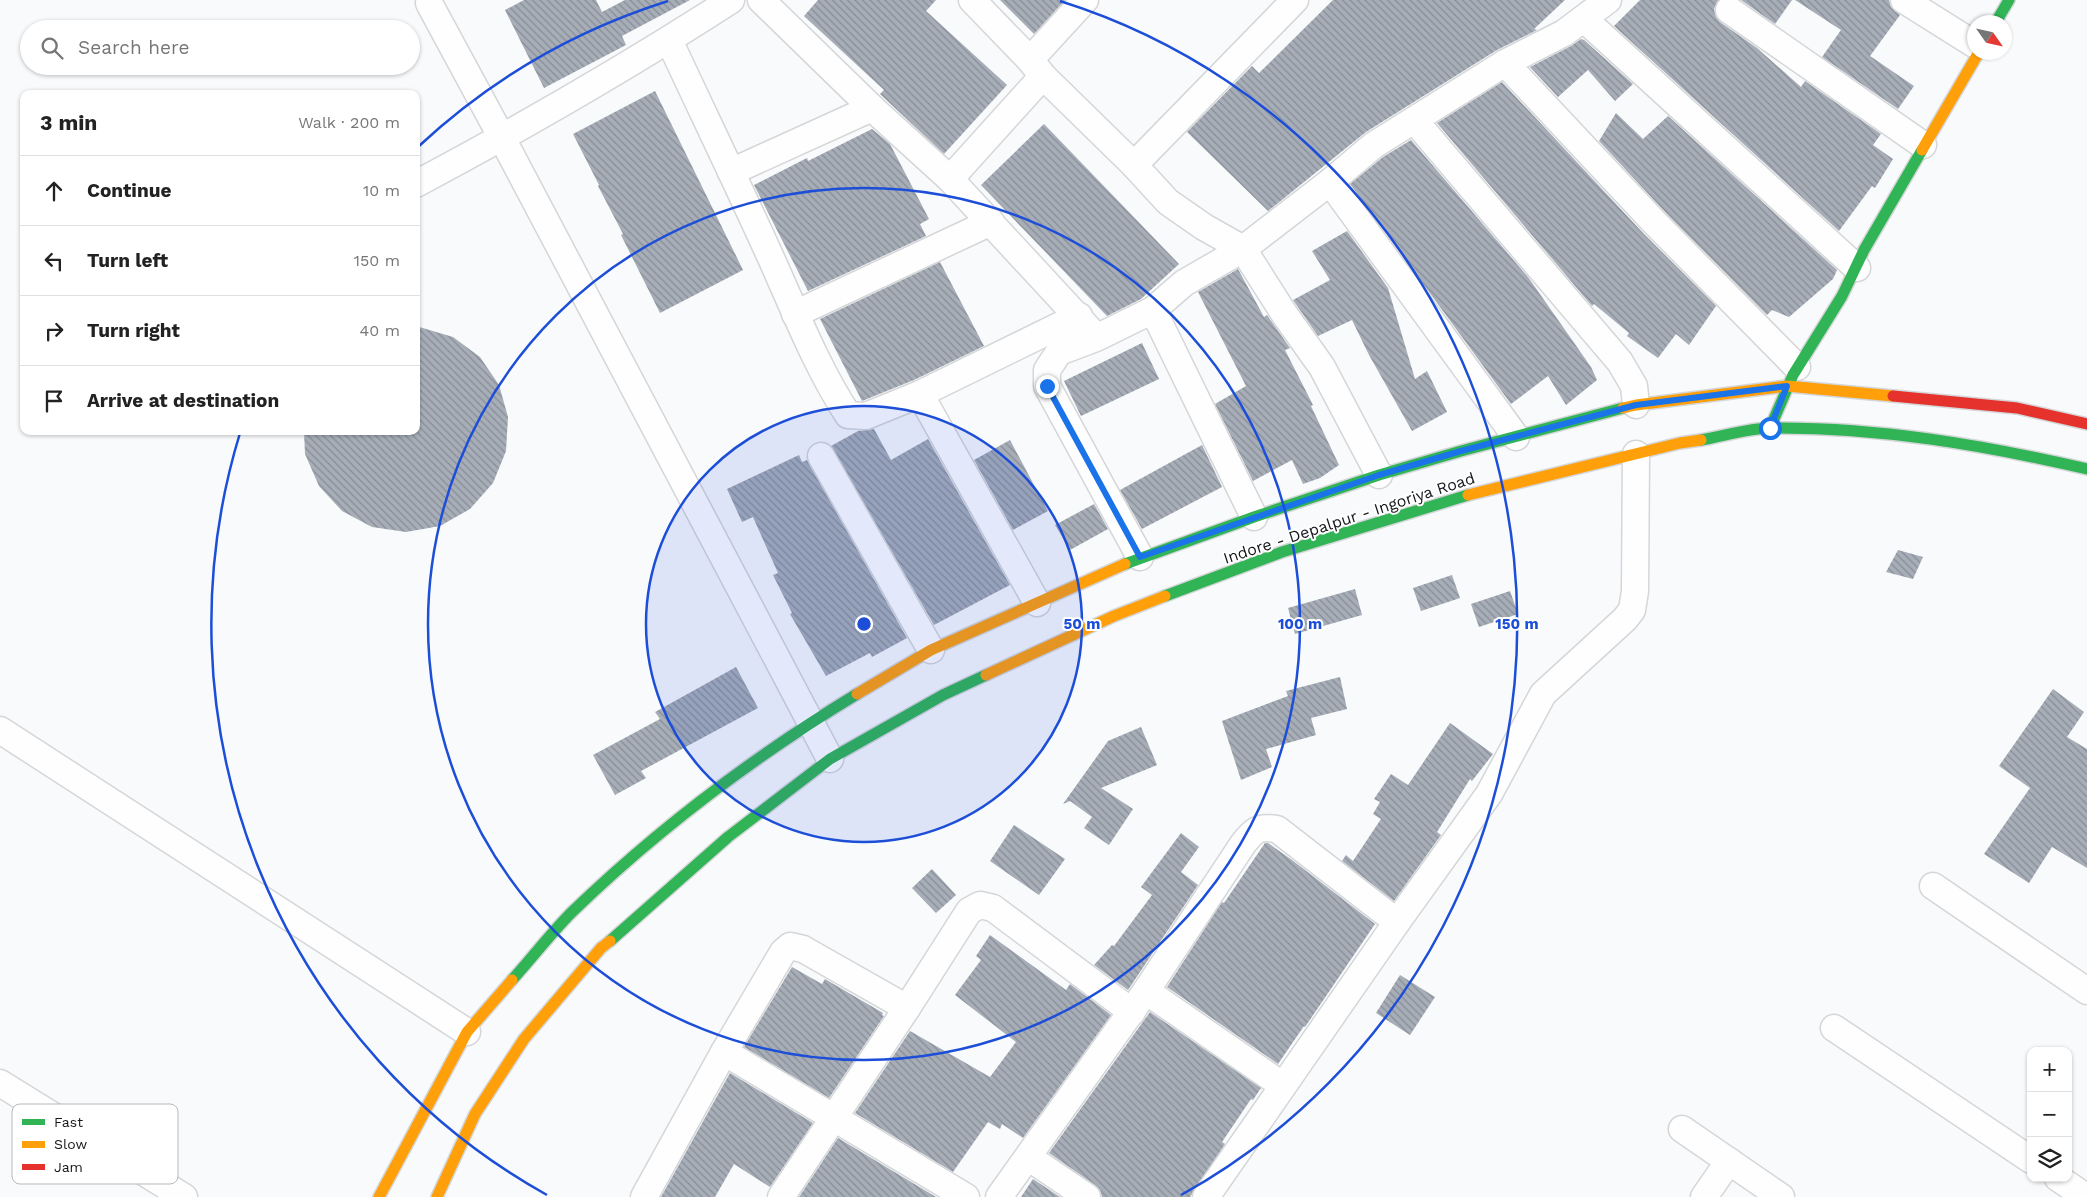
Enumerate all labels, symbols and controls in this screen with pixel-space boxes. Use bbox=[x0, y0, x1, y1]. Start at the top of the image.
north arrow bbox=[1967, 15, 2012, 60]
search box bbox=[20, 20, 420, 75]
icon: search bbox=[38, 34, 66, 62]
text: Search here bbox=[78, 36, 189, 59]
text: 3 min bbox=[40, 110, 97, 135]
text: Walk · 200 m bbox=[298, 113, 400, 132]
icon: ahead bbox=[40, 177, 68, 205]
text: Continue bbox=[87, 179, 171, 202]
text: 10 m bbox=[363, 181, 400, 200]
icon: left bbox=[40, 247, 68, 275]
text: Turn left bbox=[87, 249, 168, 272]
text: 150 m bbox=[354, 251, 400, 270]
icon: right bbox=[40, 317, 68, 345]
text: Turn right bbox=[87, 319, 180, 342]
text: 40 m bbox=[360, 321, 400, 340]
route end bbox=[1036, 375, 1059, 398]
icon: arrive bbox=[40, 387, 68, 415]
text: Arrive at destination bbox=[87, 389, 279, 412]
route start bbox=[1759, 417, 1782, 440]
street label: Indore - Depalpur - Ingoriya Road bbox=[1221, 468, 1477, 568]
centre of rings bbox=[855, 615, 873, 633]
text: 50 m bbox=[1064, 615, 1100, 633]
text: 100 m bbox=[1278, 615, 1322, 633]
text: 150 m bbox=[1495, 615, 1539, 633]
map controls bbox=[2027, 1047, 2072, 1182]
button: + bbox=[2027, 1047, 2072, 1092]
button: − bbox=[2027, 1092, 2072, 1137]
legend bbox=[12, 1104, 178, 1184]
text: Fast bbox=[54, 1114, 83, 1130]
text: Slow bbox=[54, 1136, 87, 1152]
button: layers bbox=[2027, 1137, 2072, 1182]
text: Jam bbox=[54, 1159, 83, 1175]

